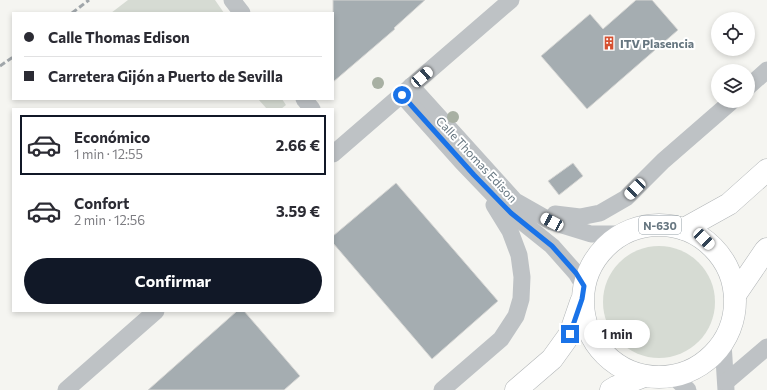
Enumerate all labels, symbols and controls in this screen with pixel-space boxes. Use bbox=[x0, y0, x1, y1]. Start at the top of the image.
map controls bbox=[711, 12, 755, 108]
button: locate bbox=[711, 12, 755, 56]
text: Calle Thomas Edison bbox=[48, 28, 190, 46]
building icon: ITV Plasencia bbox=[601, 35, 617, 51]
place label: ITV Plasencia bbox=[620, 36, 694, 50]
button: layers bbox=[711, 64, 755, 108]
car bbox=[409, 65, 435, 89]
text: Carretera Gijón a Puerto de Sevilla bbox=[48, 67, 283, 85]
route start bbox=[393, 86, 411, 104]
street label: Calle Thomas Edison bbox=[434, 113, 520, 205]
icon: car bbox=[26, 127, 62, 163]
text: Económico bbox=[74, 128, 150, 146]
text: 2.66 € bbox=[276, 136, 320, 154]
text: 1 min · 12:55 bbox=[74, 146, 143, 162]
car bbox=[622, 176, 648, 202]
icon: car bbox=[26, 193, 62, 229]
text: Confort bbox=[74, 194, 129, 212]
text: 3.59 € bbox=[276, 202, 320, 220]
car bbox=[539, 211, 565, 233]
text: 2 min · 12:56 bbox=[74, 212, 145, 228]
road number: N-630 bbox=[639, 216, 681, 234]
car bbox=[691, 226, 717, 252]
button: Confirmar bbox=[24, 258, 322, 304]
callout: 1 min bbox=[584, 320, 650, 348]
route end bbox=[561, 325, 579, 343]
text: 1 min bbox=[602, 326, 632, 342]

